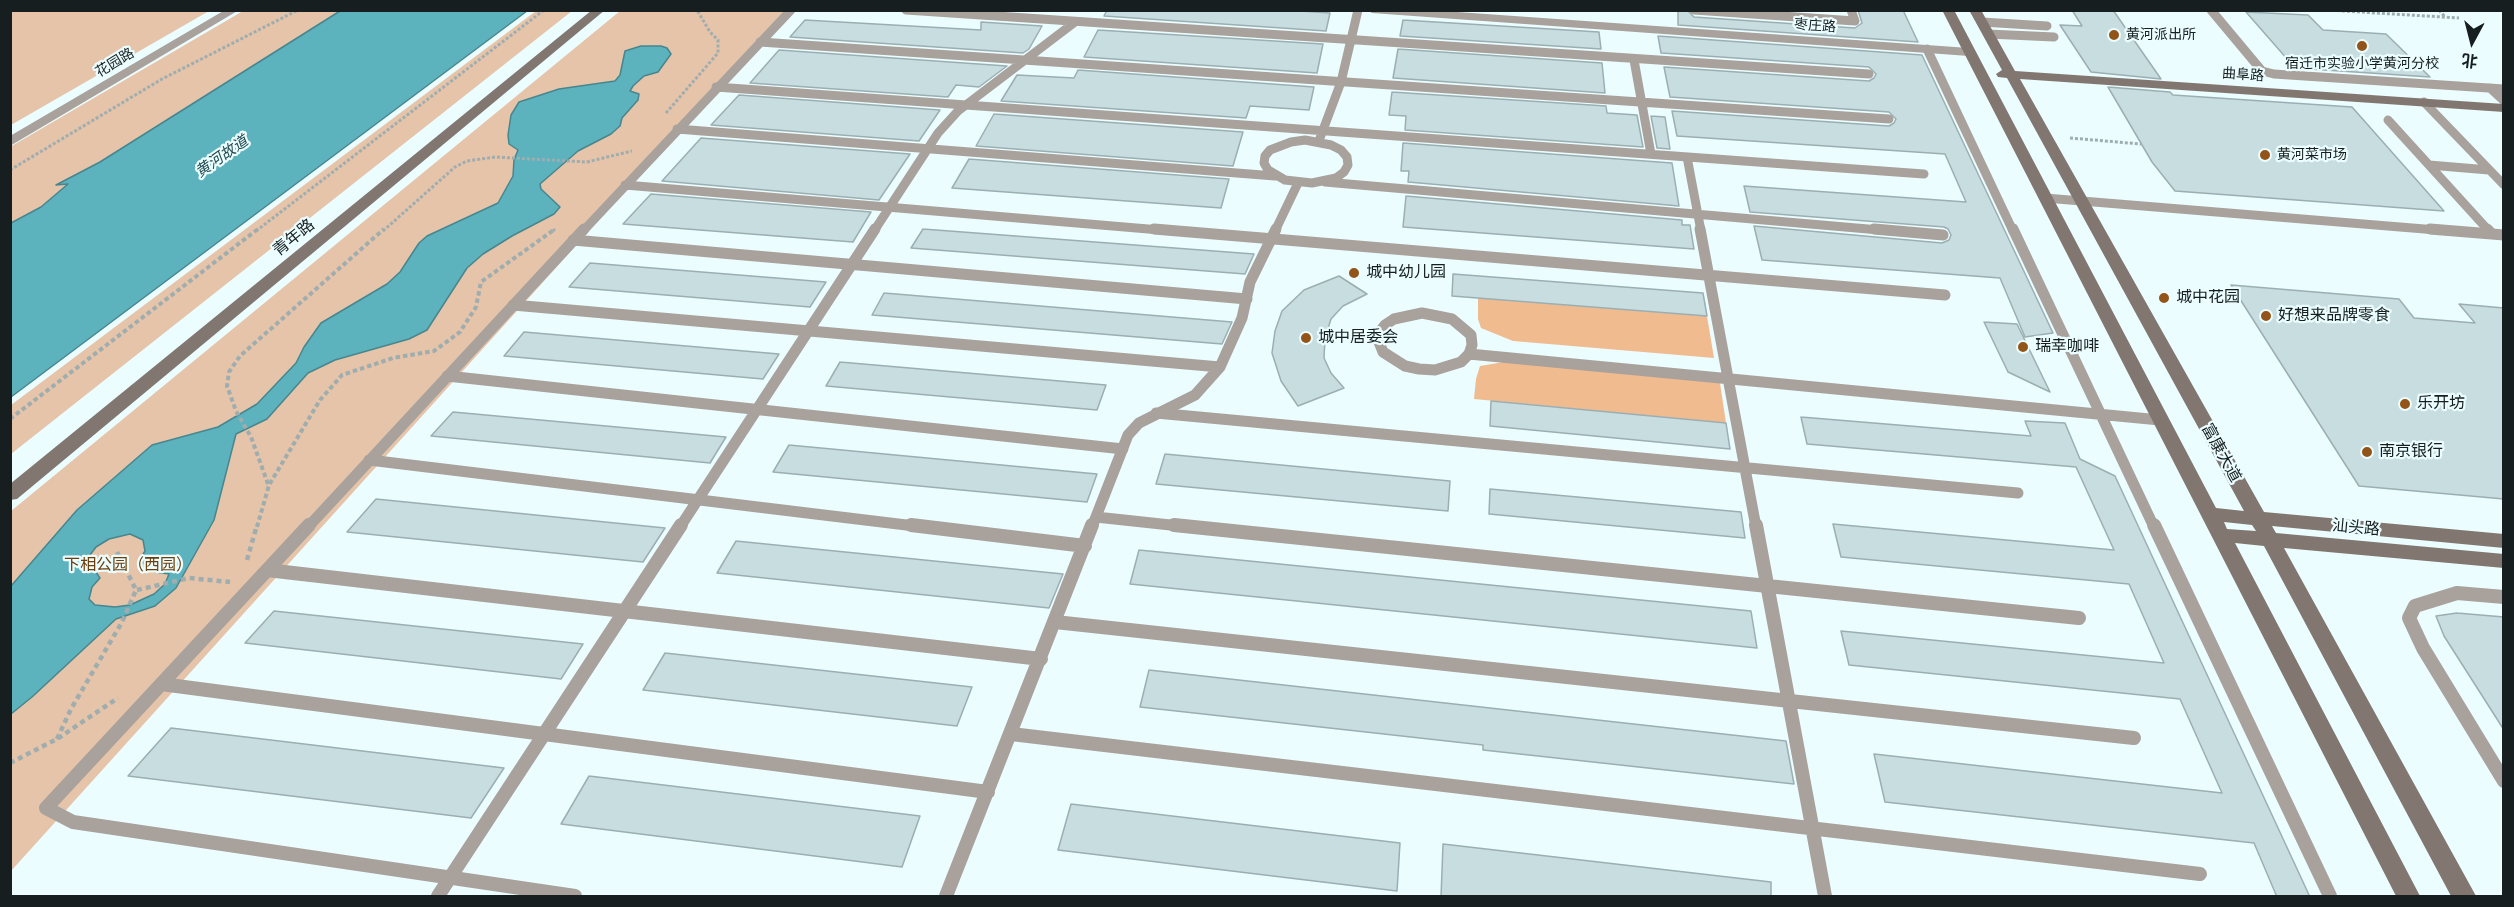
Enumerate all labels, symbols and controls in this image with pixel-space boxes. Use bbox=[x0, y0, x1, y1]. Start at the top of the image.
north arrow bbox=[2442, 12, 2502, 72]
street label: 枣庄路 bbox=[1793, 16, 1837, 36]
place label: 黄河派出所 bbox=[2126, 27, 2196, 43]
marker: 黄河派出所 bbox=[2107, 28, 2121, 42]
marker: 宿迁市实验小学黄河分校 bbox=[2355, 39, 2369, 53]
street label: 花园路 bbox=[93, 45, 137, 81]
text: 北 bbox=[2461, 50, 2479, 71]
place label: 宿迁市实验小学黄河分校 bbox=[2285, 56, 2439, 72]
street label: 曲阜路 bbox=[2221, 65, 2265, 85]
water label: 黄河故道 bbox=[192, 132, 252, 182]
place label: 黄河菜市场 bbox=[2277, 147, 2347, 163]
marker: 黄河菜市场 bbox=[2258, 148, 2272, 162]
street label: 青年路 bbox=[269, 215, 319, 261]
place label: 城中幼儿园 bbox=[1366, 263, 1446, 283]
marker: 城中幼儿园 bbox=[1347, 266, 1361, 280]
place label: 城中花园 bbox=[2176, 288, 2240, 308]
marker: 城中花园 bbox=[2157, 291, 2171, 305]
place label: 好想来品牌零食 bbox=[2278, 306, 2390, 326]
marker: 好想来品牌零食 bbox=[2259, 309, 2273, 323]
place label: 城中居委会 bbox=[1318, 328, 1398, 348]
marker: 城中居委会 bbox=[1299, 331, 1313, 345]
place label: 瑞幸咖啡 bbox=[2035, 337, 2099, 357]
marker: 瑞幸咖啡 bbox=[2016, 340, 2030, 354]
place label: 乐开坊 bbox=[2417, 394, 2465, 414]
marker: 乐开坊 bbox=[2398, 397, 2412, 411]
street label: 富康大道 bbox=[2197, 420, 2245, 486]
place label: 南京银行 bbox=[2379, 442, 2443, 462]
marker: 南京银行 bbox=[2360, 445, 2374, 459]
street label: 汕头路 bbox=[2331, 516, 2381, 540]
park label: 下相公园（西园） bbox=[64, 556, 192, 576]

